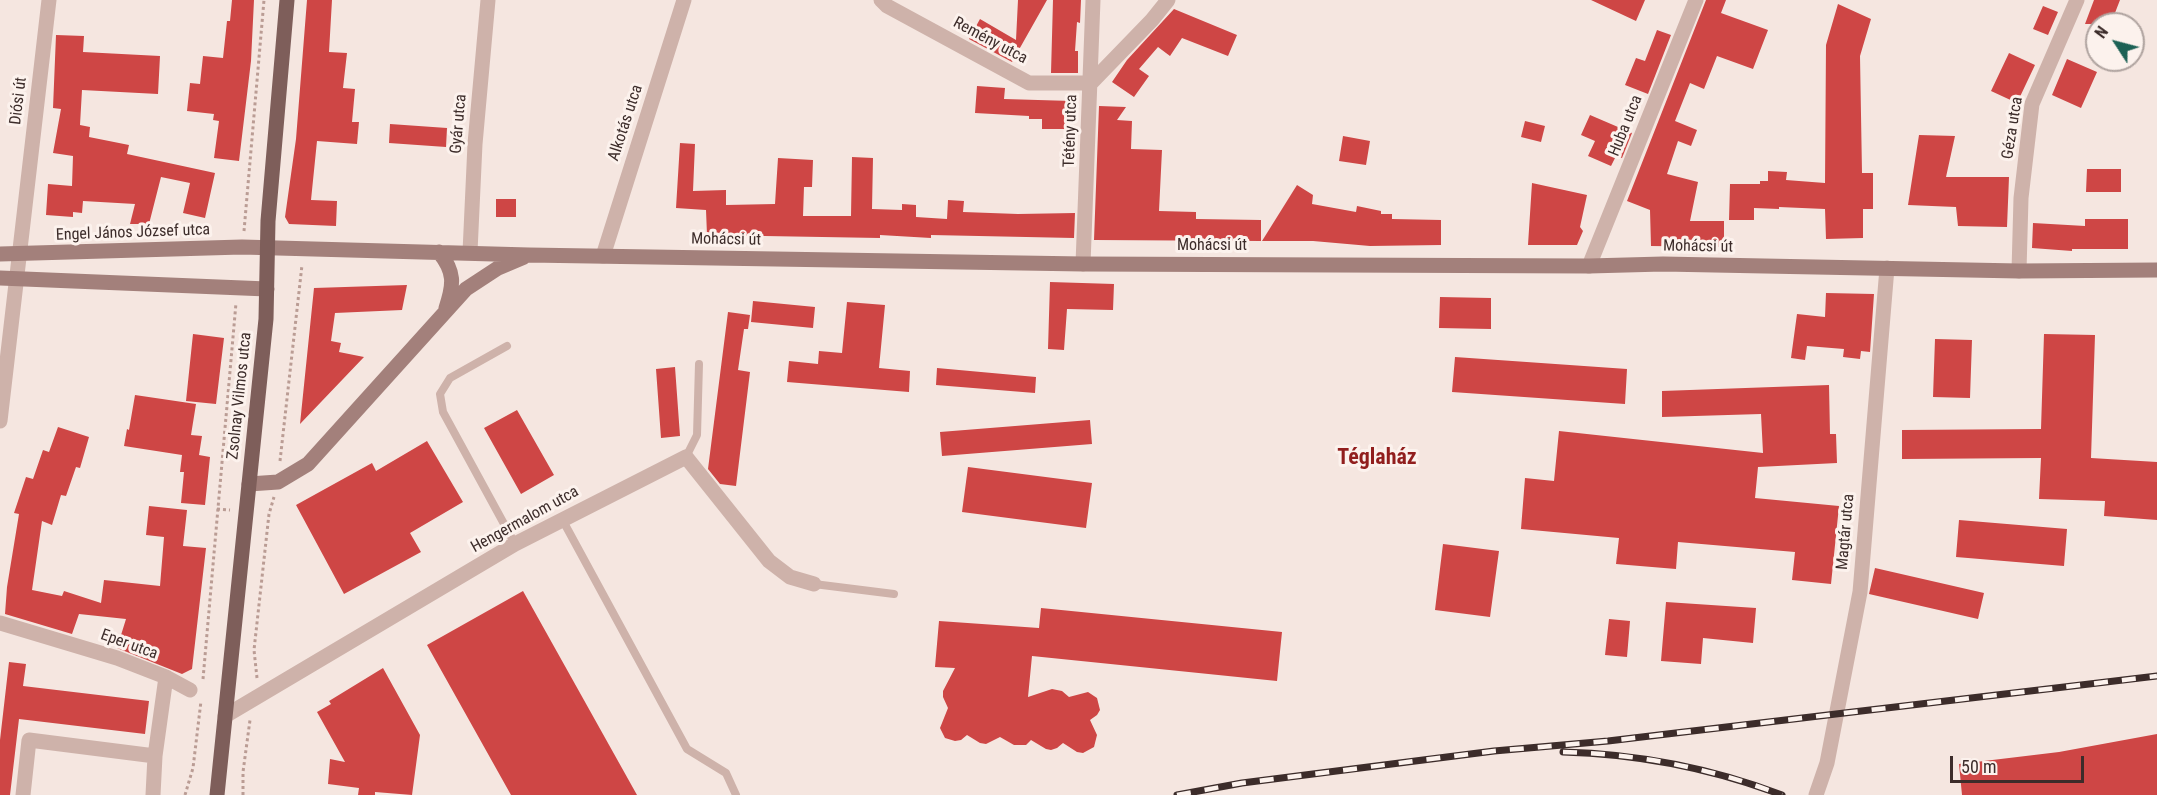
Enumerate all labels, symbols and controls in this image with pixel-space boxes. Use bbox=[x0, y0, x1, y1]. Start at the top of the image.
north arrow bbox=[2085, 12, 2145, 72]
street label: Remény utca bbox=[950, 13, 1030, 69]
text: N bbox=[2091, 23, 2112, 42]
street label: Diósi út bbox=[7, 76, 31, 126]
street label: Alkotás utca bbox=[605, 82, 647, 164]
street label: Gyár utca bbox=[447, 93, 471, 155]
street label: Huba utca bbox=[1605, 93, 1647, 159]
street label: Tétény utca bbox=[1060, 94, 1082, 168]
street label: Géza utca bbox=[1999, 95, 2027, 161]
street label: Engel János József utca bbox=[56, 221, 210, 245]
street label: Mohácsi út bbox=[691, 230, 761, 250]
street label: Mohácsi út bbox=[1177, 236, 1247, 256]
street label: Mohácsi út bbox=[1663, 237, 1733, 257]
street label: Zsolnay Vilmos utca bbox=[224, 331, 256, 461]
district label: Téglaház bbox=[1337, 445, 1417, 471]
street label: Hengermalom utca bbox=[468, 482, 582, 558]
street label: Magtár utca bbox=[1833, 493, 1859, 571]
street label: Eper utca bbox=[98, 626, 160, 664]
scale bar bbox=[1953, 744, 2086, 782]
text: 50 m bbox=[1961, 756, 1996, 777]

